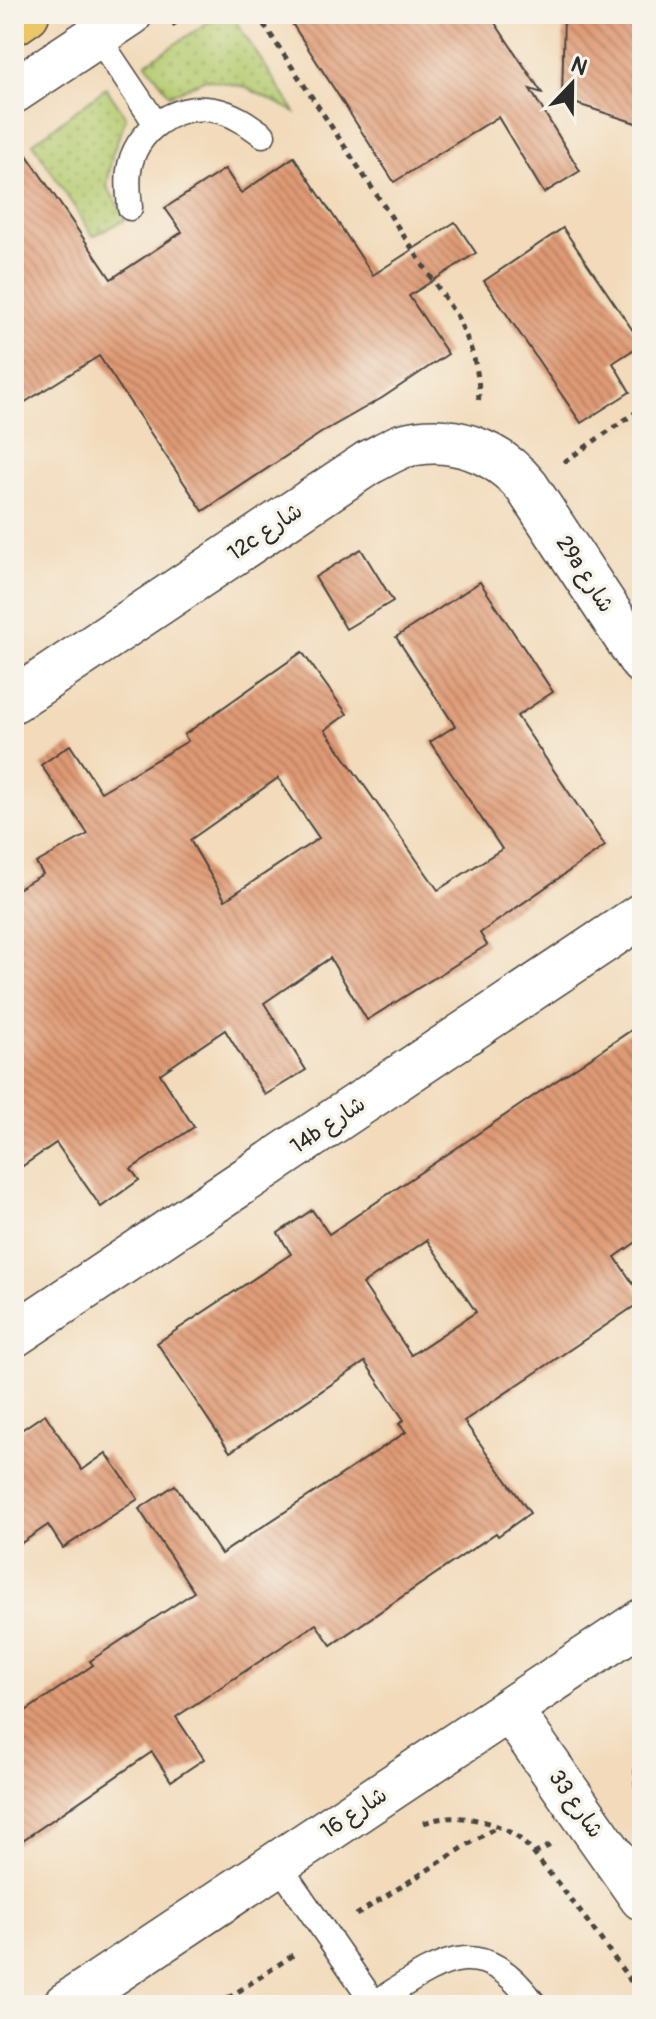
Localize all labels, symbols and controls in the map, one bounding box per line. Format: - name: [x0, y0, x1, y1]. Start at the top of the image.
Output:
- north arrow: [532, 44, 612, 124]
- text: N: [567, 51, 591, 82]
- street label: 12c شارع: [222, 497, 308, 568]
- street label: 29a شارع: [549, 530, 620, 618]
- street label: 14b شارع: [285, 1090, 371, 1161]
- street label: شارع 33: [542, 1764, 610, 1844]
- street label: شارع 16: [316, 1781, 393, 1846]

